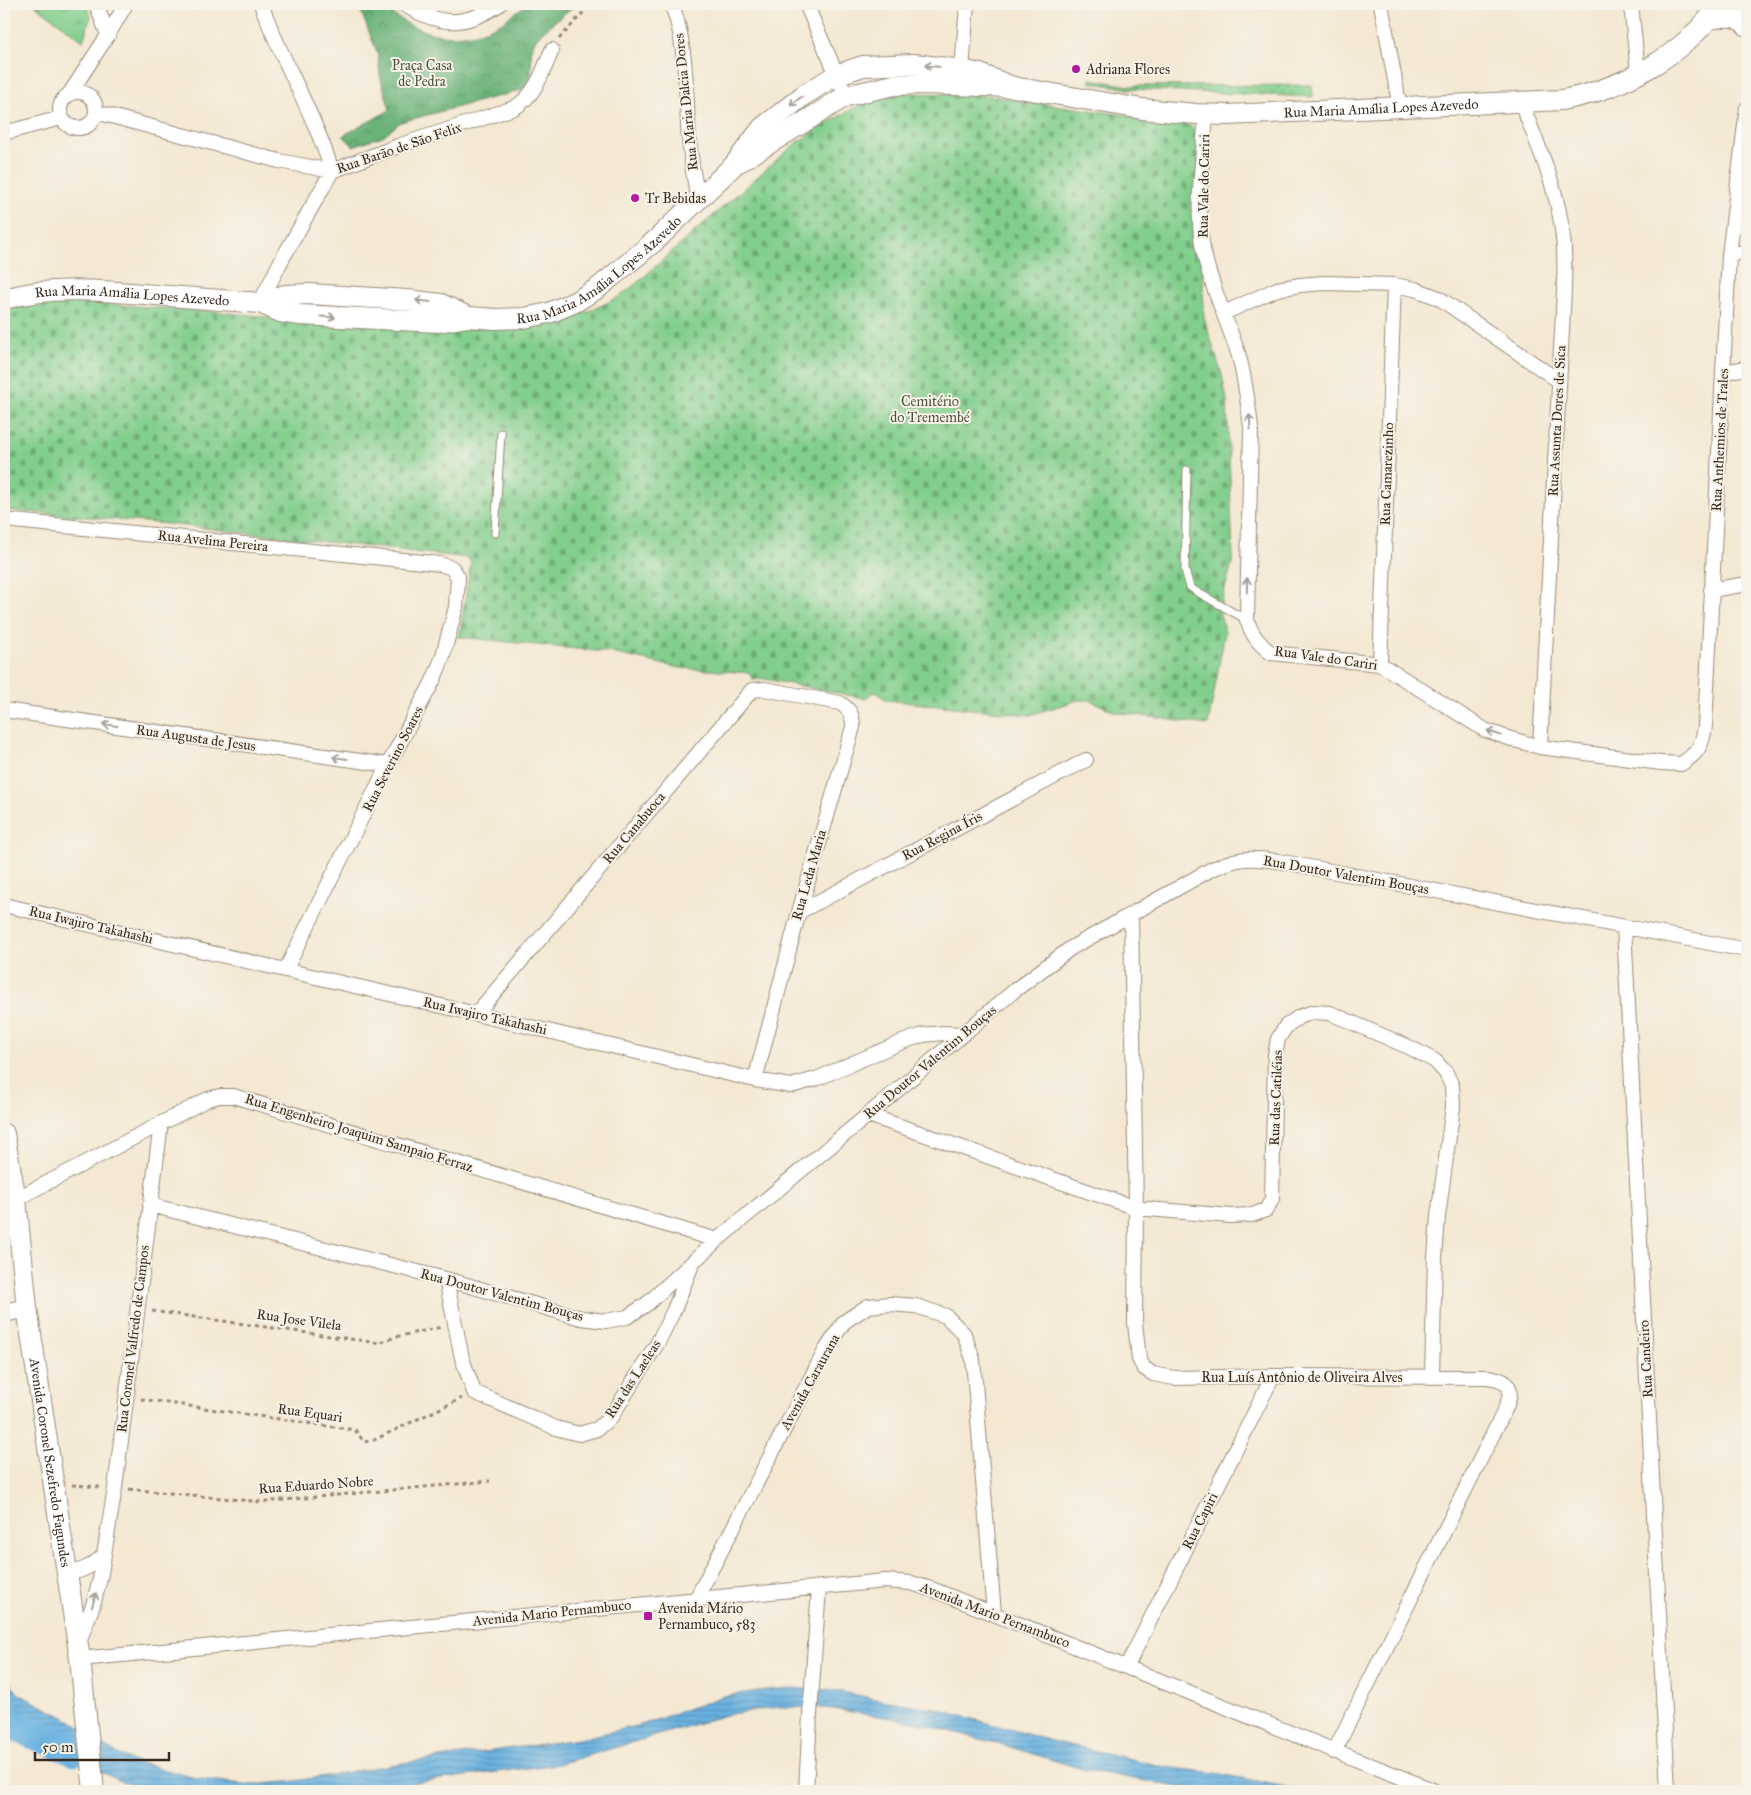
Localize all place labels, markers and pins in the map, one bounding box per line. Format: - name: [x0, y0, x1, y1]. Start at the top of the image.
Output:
- place label: Adriana Flores: [1085, 61, 1170, 78]
- marker: Adriana Flores: [1070, 63, 1082, 75]
- place label: Tr Bebidas: [645, 190, 706, 207]
- marker: Tr Bebidas: [629, 192, 641, 204]
- place label: Avenida Mário Pernambuco, 583: [657, 1600, 755, 1633]
- marker: Avenida Mário Pernambuco, 583: [642, 1610, 654, 1622]

